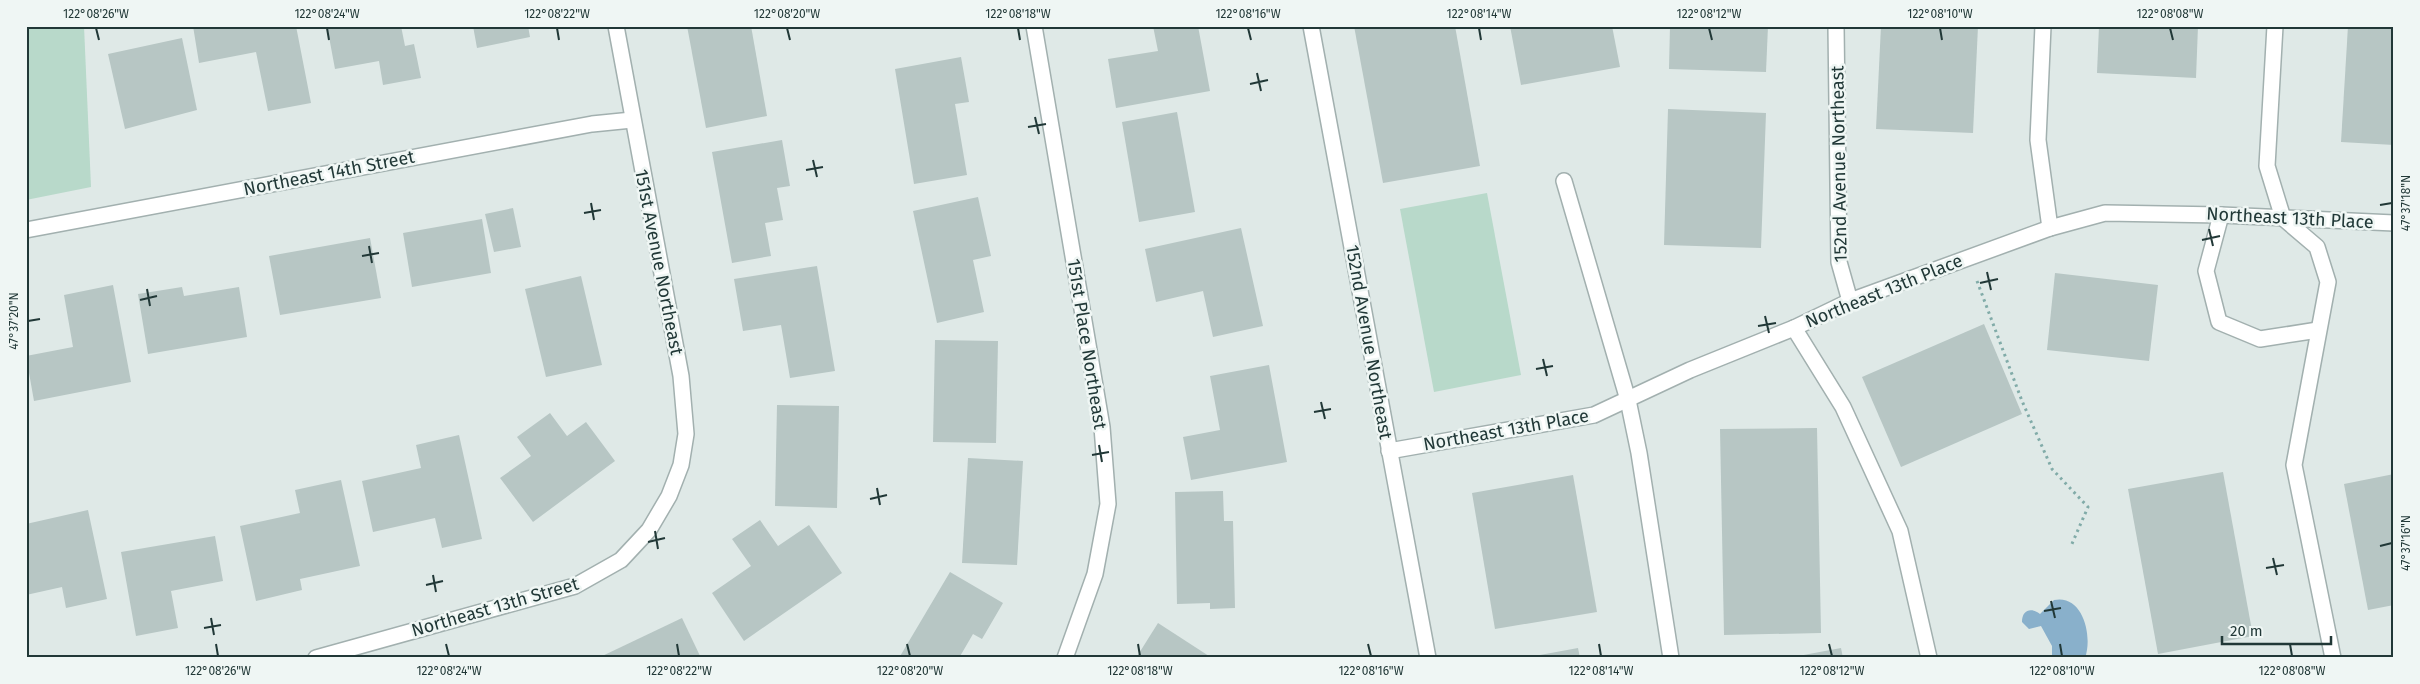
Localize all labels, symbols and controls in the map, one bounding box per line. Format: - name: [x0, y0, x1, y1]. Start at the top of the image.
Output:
- text: 122°08'26"W: [63, 7, 129, 21]
- text: 122°08'24"W: [294, 7, 360, 21]
- text: 122°08'22"W: [524, 7, 590, 21]
- text: 122°08'20"W: [754, 7, 820, 21]
- text: 122°08'18"W: [985, 7, 1051, 21]
- text: 122°08'16"W: [1215, 7, 1281, 21]
- text: 122°08'14"W: [1447, 7, 1511, 21]
- text: 122°08'12"W: [1677, 7, 1742, 21]
- text: 122°08'10"W: [1907, 7, 1973, 21]
- text: 122°08'08"W: [2137, 7, 2203, 21]
- street label: 152nd Avenue Northeast: [1826, 65, 1852, 263]
- street label: Northeast 14th Street: [242, 146, 417, 200]
- street label: 151st Avenue Northeast: [630, 167, 688, 357]
- text: 47°37'18"N: [2399, 175, 2413, 231]
- street label: Northeast 13th Place: [2206, 203, 2374, 233]
- street label: 152nd Avenue Northeast: [1341, 243, 1397, 441]
- street label: Northeast 13th Place: [1802, 249, 1966, 333]
- street label: 151st Place Northeast: [1063, 257, 1111, 431]
- text: 47°37'20"N: [7, 292, 21, 350]
- street label: Northeast 13th Place: [1422, 405, 1590, 455]
- text: 47°37'16"N: [2399, 515, 2413, 571]
- street label: Northeast 13th Street: [409, 572, 582, 641]
- scale bar: [2222, 614, 2331, 646]
- text: 20 m: [2230, 622, 2263, 640]
- text: 122°08'26"W: [185, 664, 251, 678]
- text: 122°08'24"W: [416, 664, 482, 678]
- text: 122°08'22"W: [646, 664, 712, 678]
- text: 122°08'20"W: [877, 664, 943, 678]
- text: 122°08'18"W: [1107, 664, 1173, 678]
- text: 122°08'16"W: [1338, 664, 1404, 678]
- text: 122°08'14"W: [1569, 664, 1633, 678]
- text: 122°08'12"W: [1800, 664, 1865, 678]
- text: 122°08'10"W: [2029, 664, 2095, 678]
- text: 122°08'08"W: [2259, 664, 2325, 678]

